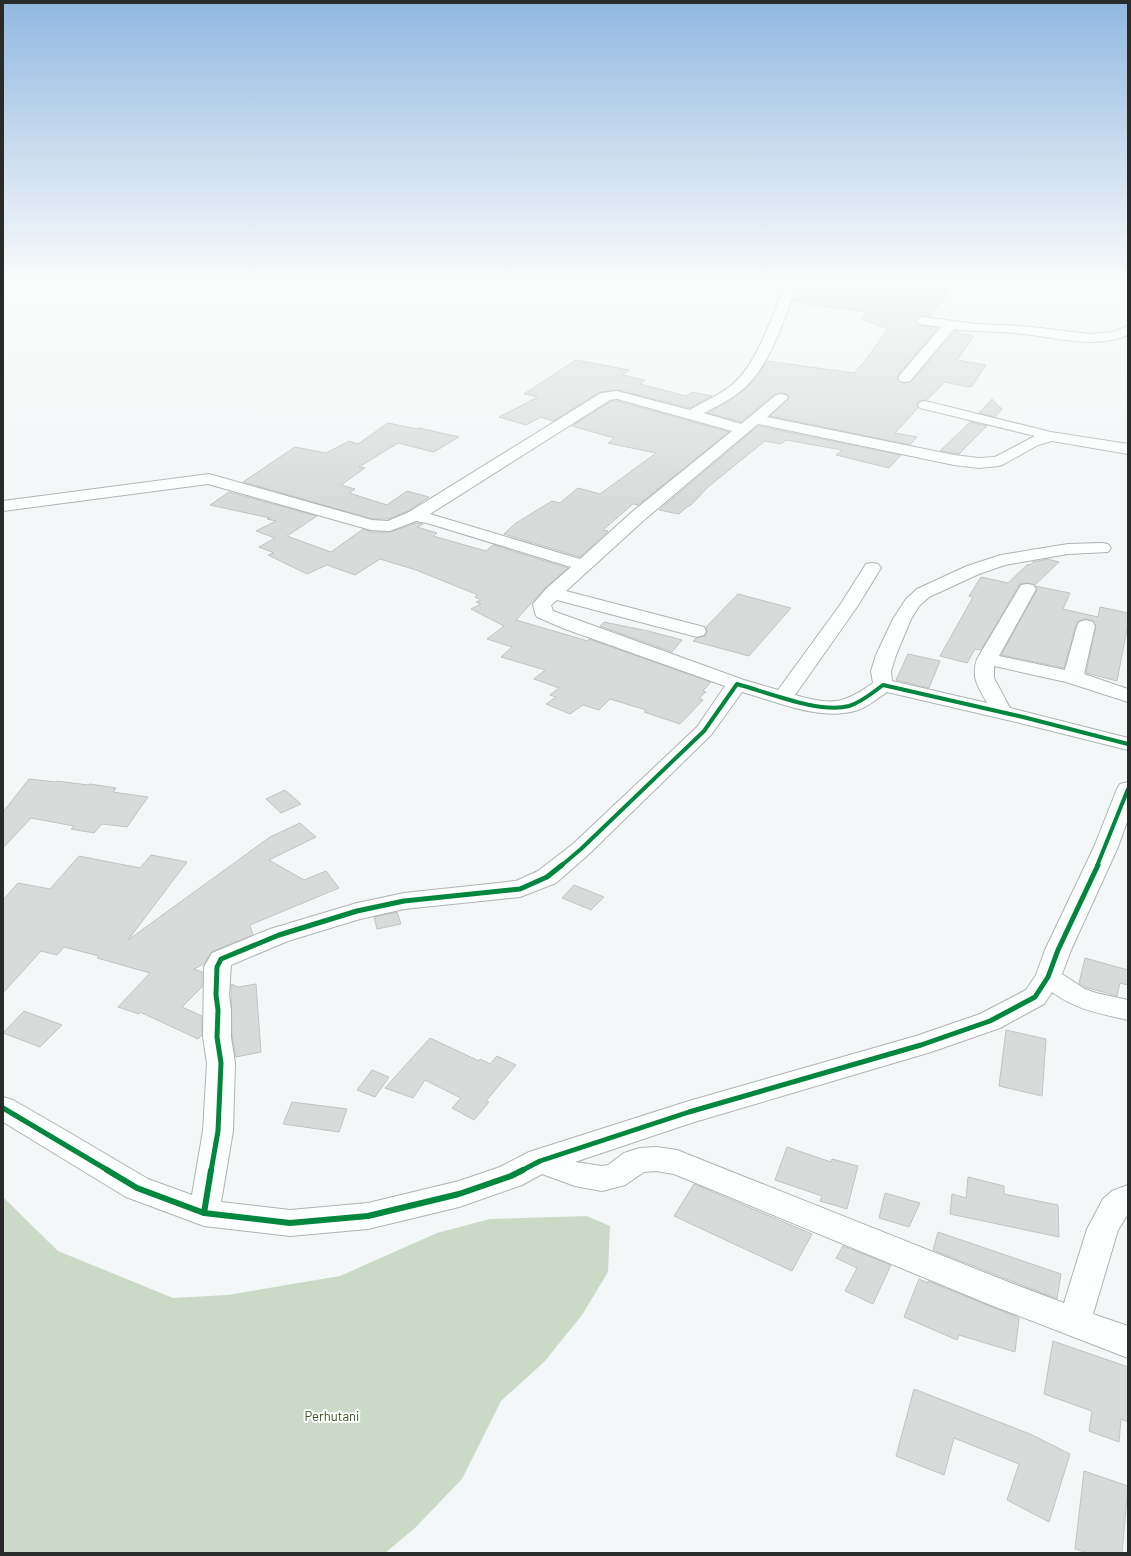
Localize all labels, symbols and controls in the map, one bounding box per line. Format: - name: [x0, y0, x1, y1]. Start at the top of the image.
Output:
- park label: Perhutani: [305, 1408, 359, 1424]

